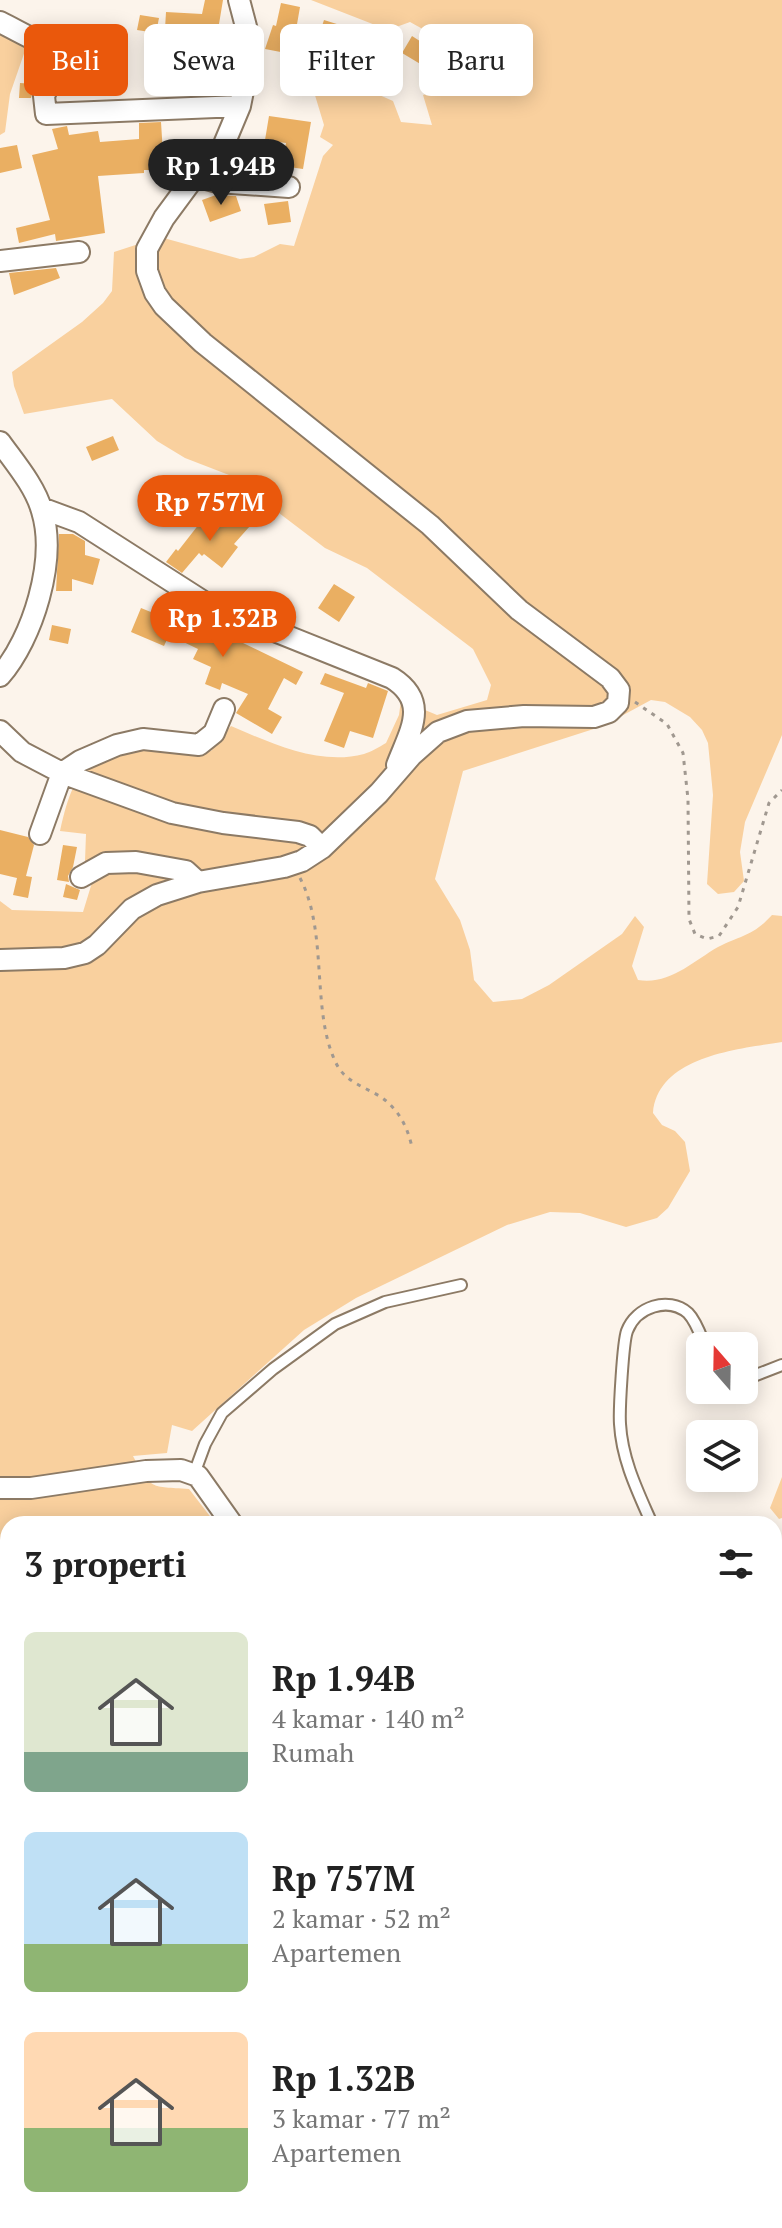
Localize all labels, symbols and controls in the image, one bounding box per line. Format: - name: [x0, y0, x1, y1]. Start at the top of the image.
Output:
- chip: Beli: [24, 24, 128, 96]
- chip: Sewa: [144, 24, 264, 96]
- chip: Filter: [280, 24, 403, 96]
- chip: Baru: [419, 24, 533, 96]
- pin: Rp 1.94B: [138, 139, 304, 207]
- text: Rp 1.94B: [166, 148, 276, 182]
- pin: Rp 757M: [136, 475, 284, 543]
- text: Rp 757M: [155, 484, 265, 518]
- pin: Rp 1.32B: [140, 591, 306, 659]
- text: Rp 1.32B: [168, 600, 278, 634]
- north arrow: [686, 1332, 758, 1404]
- map controls: [686, 1332, 758, 1492]
- button: layers: [686, 1420, 758, 1492]
- text: 3 properti: [24, 1542, 186, 1587]
- icon: filters: [714, 1542, 758, 1586]
- text: Rp 1.94B: [272, 1656, 415, 1701]
- icon: home: [88, 1664, 184, 1760]
- text: 4 kamar · 140 m²: [272, 1701, 465, 1735]
- text: Rumah: [272, 1735, 354, 1769]
- text: Rp 757M: [272, 1856, 415, 1901]
- icon: home: [88, 1864, 184, 1960]
- text: 2 kamar · 52 m²: [272, 1901, 451, 1935]
- text: Apartemen: [272, 1935, 401, 1969]
- text: Rp 1.32B: [272, 2056, 415, 2101]
- icon: home: [88, 2064, 184, 2160]
- text: 3 kamar · 77 m²: [272, 2101, 451, 2135]
- text: Apartemen: [272, 2135, 401, 2169]

